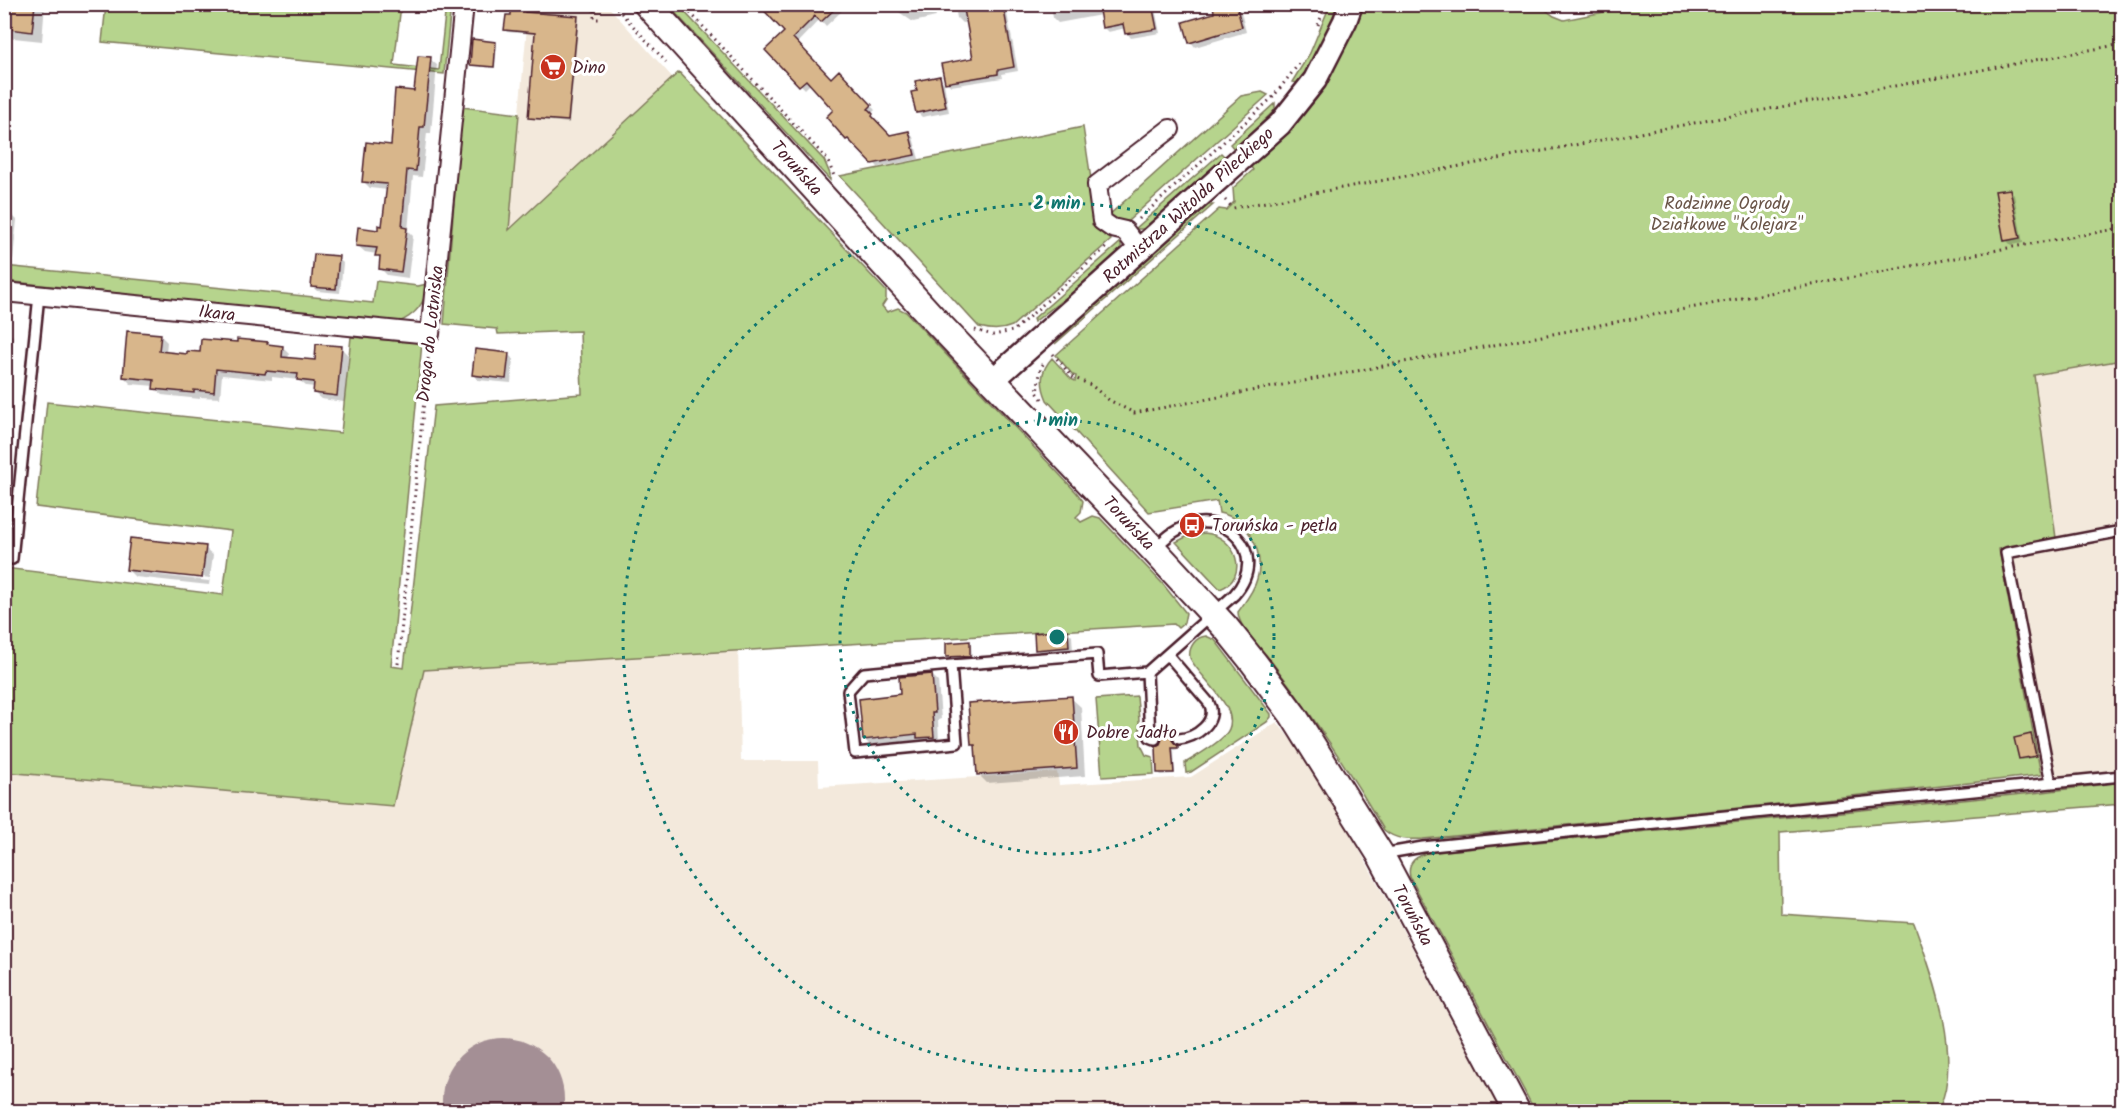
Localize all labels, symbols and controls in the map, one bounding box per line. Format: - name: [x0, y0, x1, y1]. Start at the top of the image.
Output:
- supermarket icon: Dino: [538, 52, 568, 82]
- place label: Dino: [572, 54, 606, 83]
- street label: Rotmistrza Witolda Pileckiego: [1096, 121, 1282, 292]
- street label: Toruńska: [763, 135, 829, 203]
- text: 2 min: [1034, 190, 1080, 219]
- park label: Rodzinne Ogrody Działkowe "Kolejarz": [1651, 190, 1803, 240]
- street label: Droga do Lotniska: [410, 264, 453, 404]
- street label: Ikara: [197, 298, 237, 331]
- text: 1 min: [1036, 407, 1078, 436]
- street label: Toruńska: [1095, 490, 1161, 558]
- bus stop icon: Toruńska - pętla: [1177, 510, 1207, 540]
- place label: Toruńska - pętla: [1212, 512, 1338, 541]
- centre of rings: [1047, 627, 1067, 647]
- restaurant icon: Dobre Jadło: [1051, 717, 1081, 747]
- place label: Dobre Jadło: [1086, 719, 1177, 748]
- street label: Toruńska: [1383, 880, 1440, 952]

